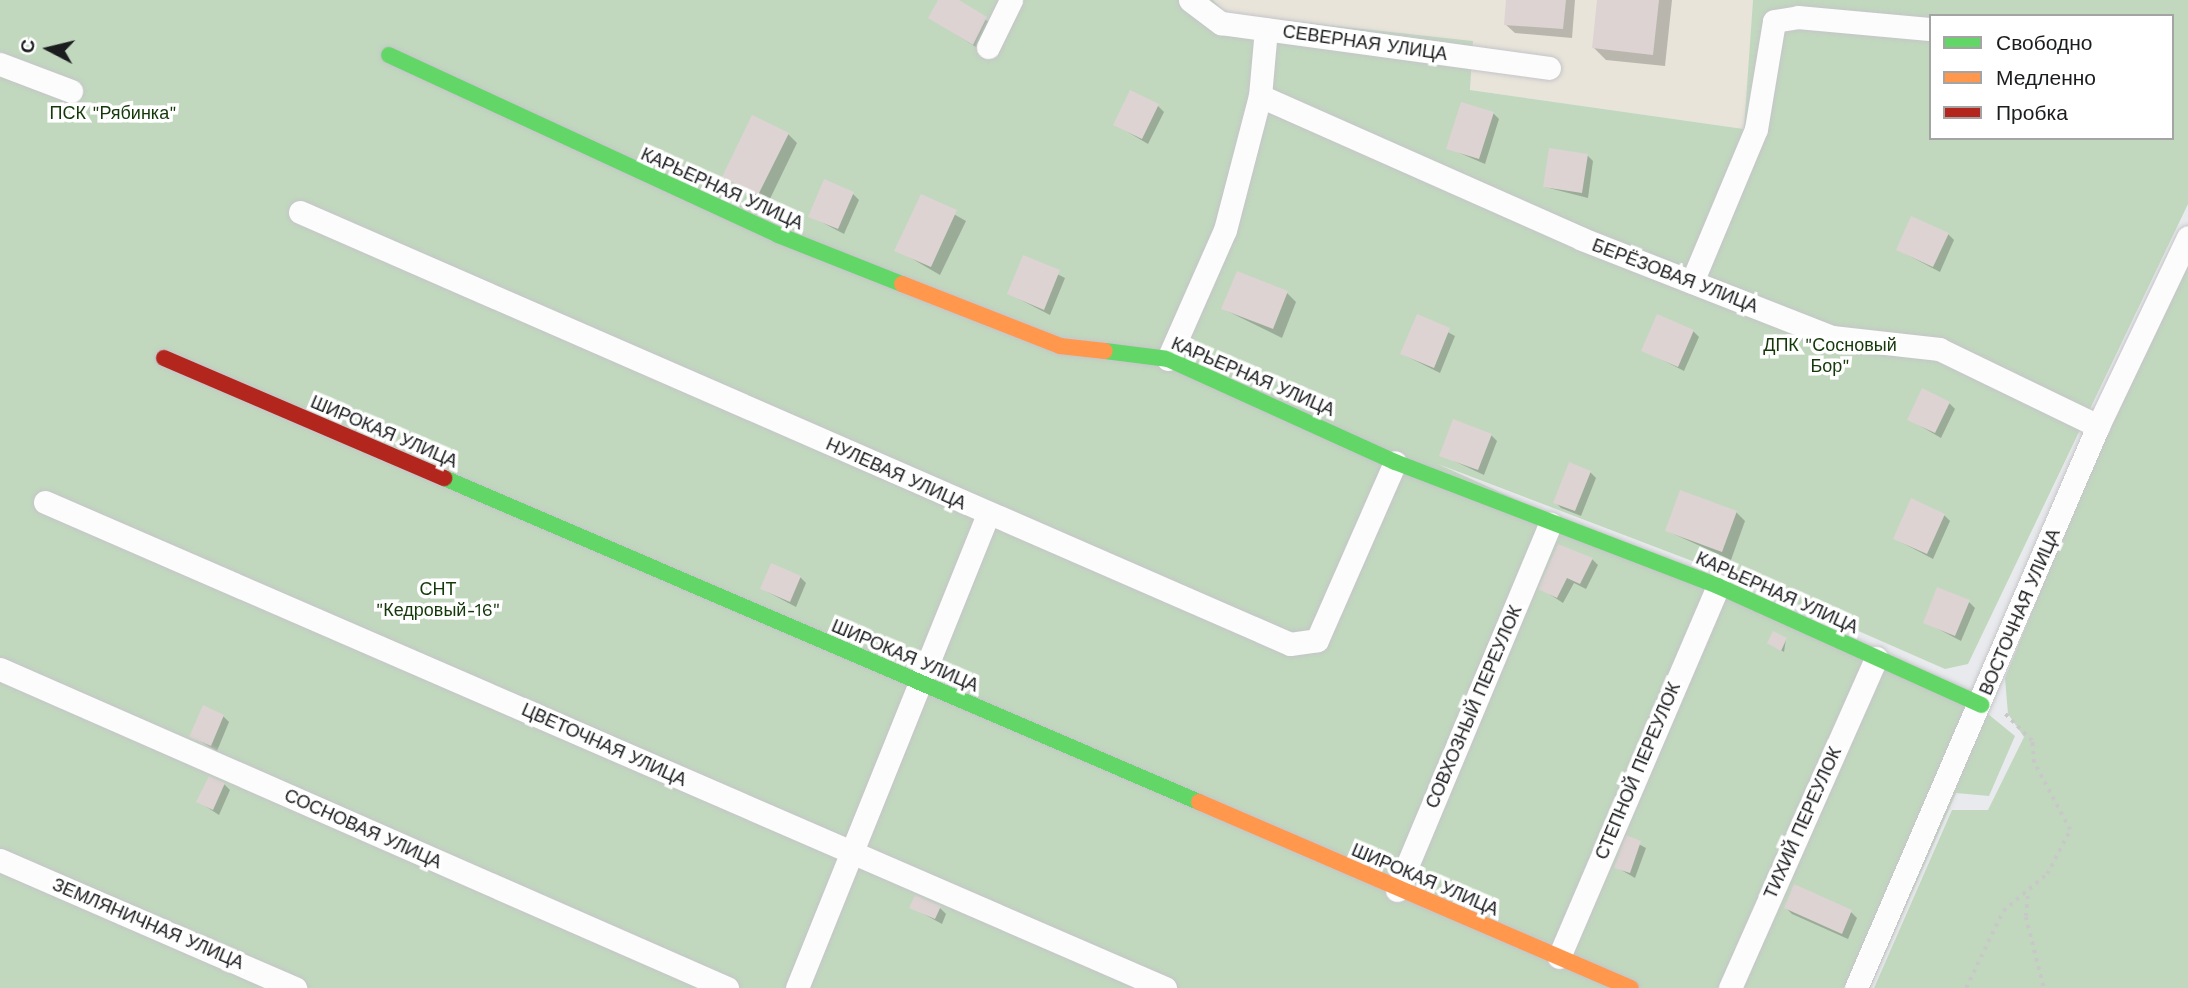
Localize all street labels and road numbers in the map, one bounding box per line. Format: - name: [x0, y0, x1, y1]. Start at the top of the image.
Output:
- street label: СЕВЕРНАЯ УЛИЦА: [1281, 21, 1449, 65]
- street label: КАРЬЕРНАЯ УЛИЦА: [638, 143, 806, 235]
- street label: БЕРЁЗОВАЯ УЛИЦА: [1589, 234, 1761, 318]
- street label: КАРЬЕРНАЯ УЛИЦА: [1168, 333, 1338, 421]
- street label: ШИРОКАЯ УЛИЦА: [307, 391, 461, 473]
- street label: НУЛЕВАЯ УЛИЦА: [823, 433, 969, 515]
- street label: ВОСТОЧНАЯ УЛИЦА: [1975, 526, 2065, 698]
- street label: КАРЬЕРНАЯ УЛИЦА: [1693, 547, 1861, 639]
- street label: СОВХОЗНЫЙ ПЕРЕУЛОК: [1421, 602, 1527, 812]
- street label: ШИРОКАЯ УЛИЦА: [828, 615, 982, 697]
- street label: СТЕПНОЙ ПЕРЕУЛОК: [1591, 679, 1685, 863]
- street label: ЦВЕТОЧНАЯ УЛИЦА: [518, 699, 690, 791]
- street label: ТИХИЙ ПЕРЕУЛОК: [1760, 744, 1846, 902]
- street label: СОСНОВАЯ УЛИЦА: [281, 785, 445, 873]
- street label: ШИРОКАЯ УЛИЦА: [1348, 839, 1502, 921]
- street label: ЗЕМЛЯНИЧНАЯ УЛИЦА: [49, 874, 247, 974]

